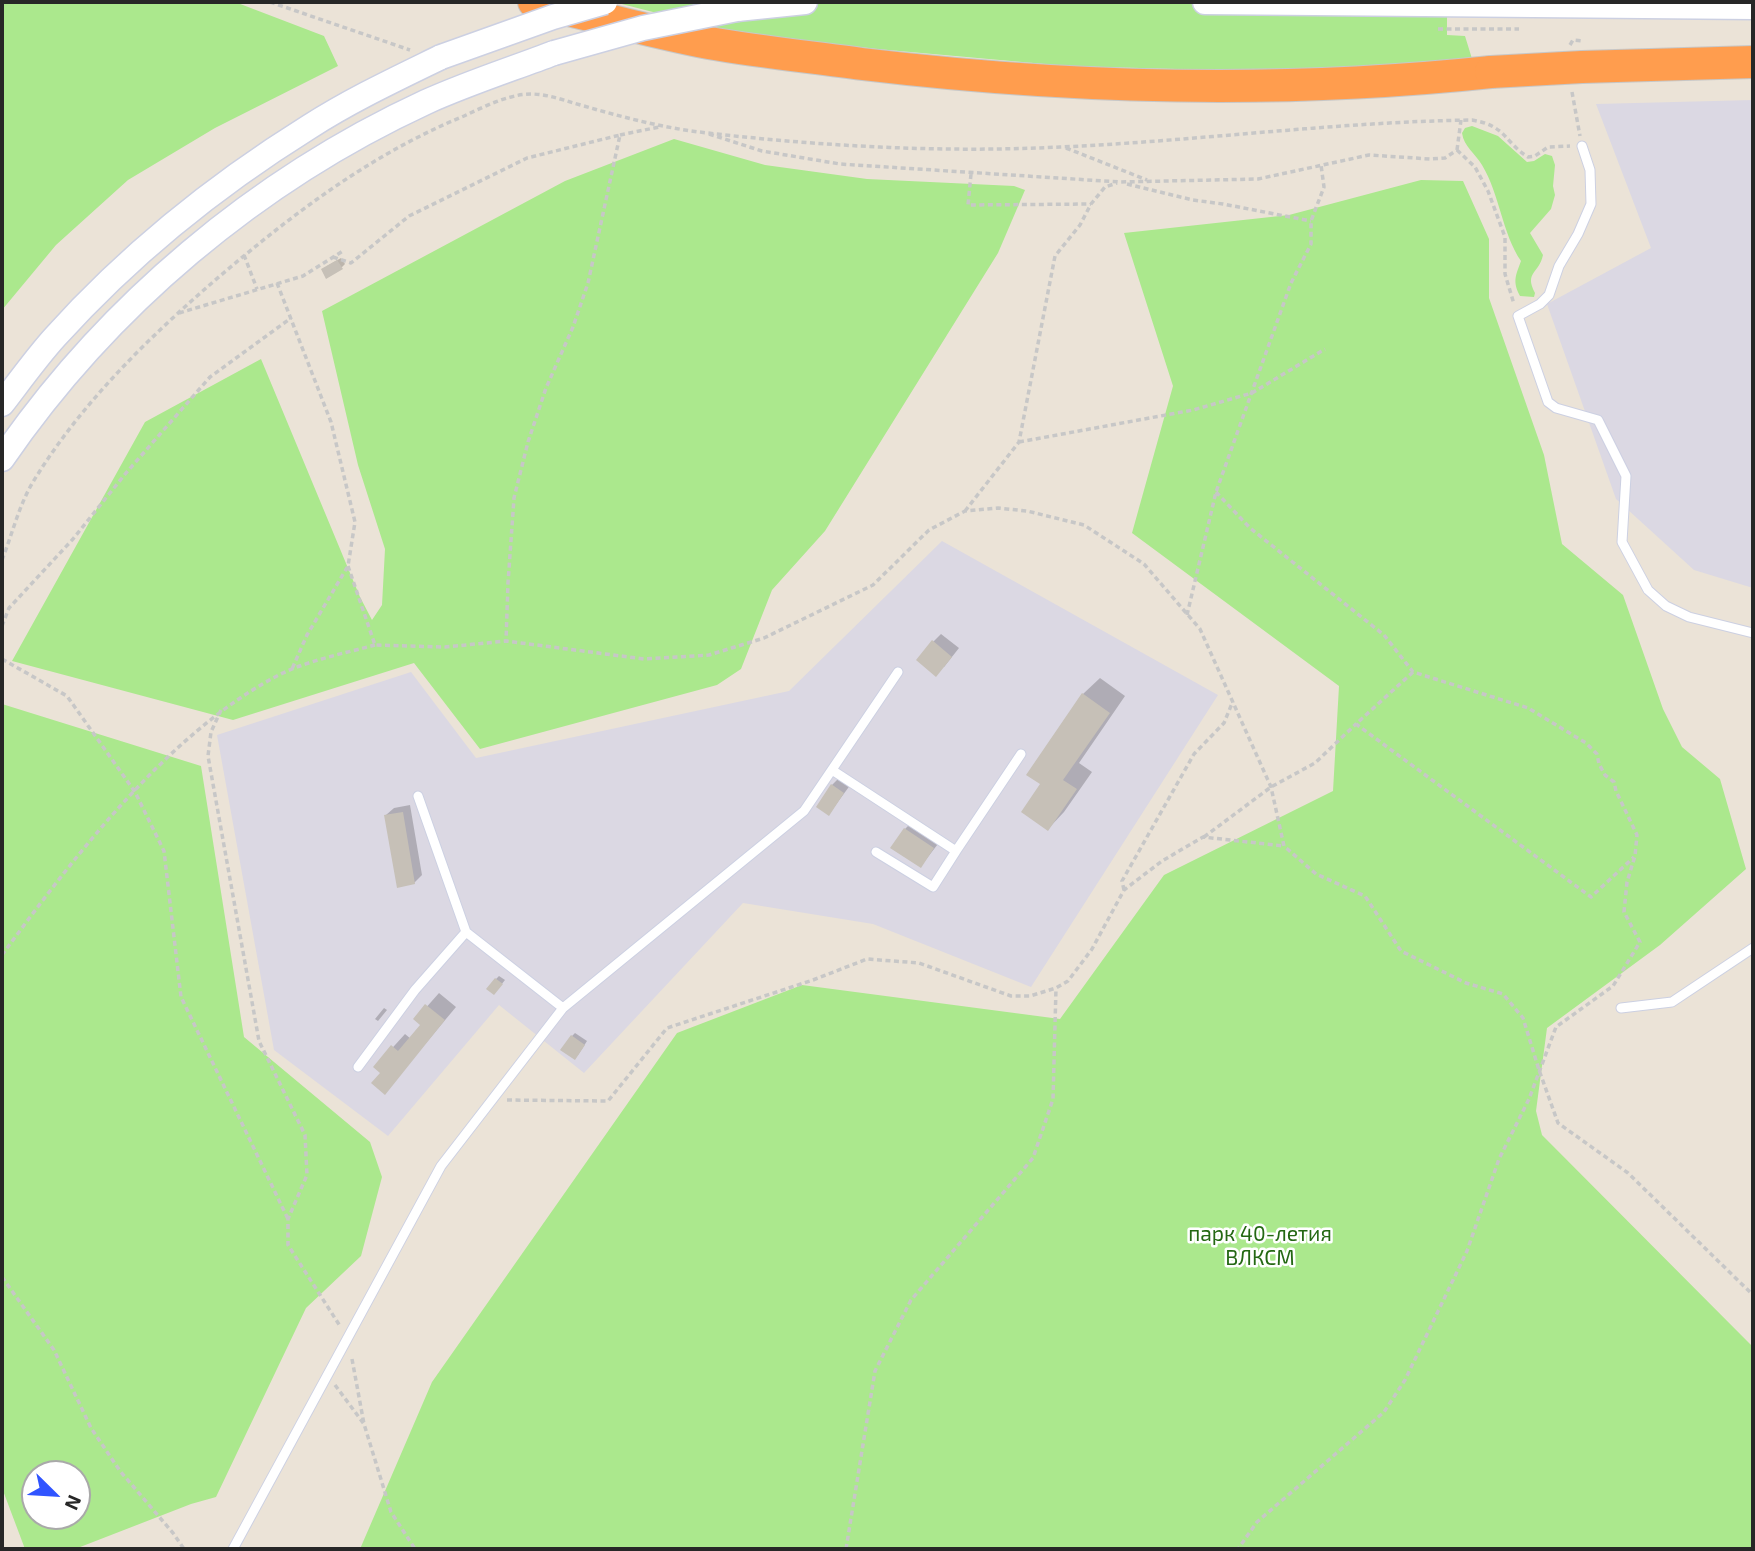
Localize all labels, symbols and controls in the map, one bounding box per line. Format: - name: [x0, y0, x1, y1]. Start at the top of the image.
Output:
- park label: парк 40-летия ВЛКСМ: [1188, 1221, 1332, 1271]
- north arrow: [21, 1460, 91, 1530]
- text: N: [61, 1492, 87, 1514]

